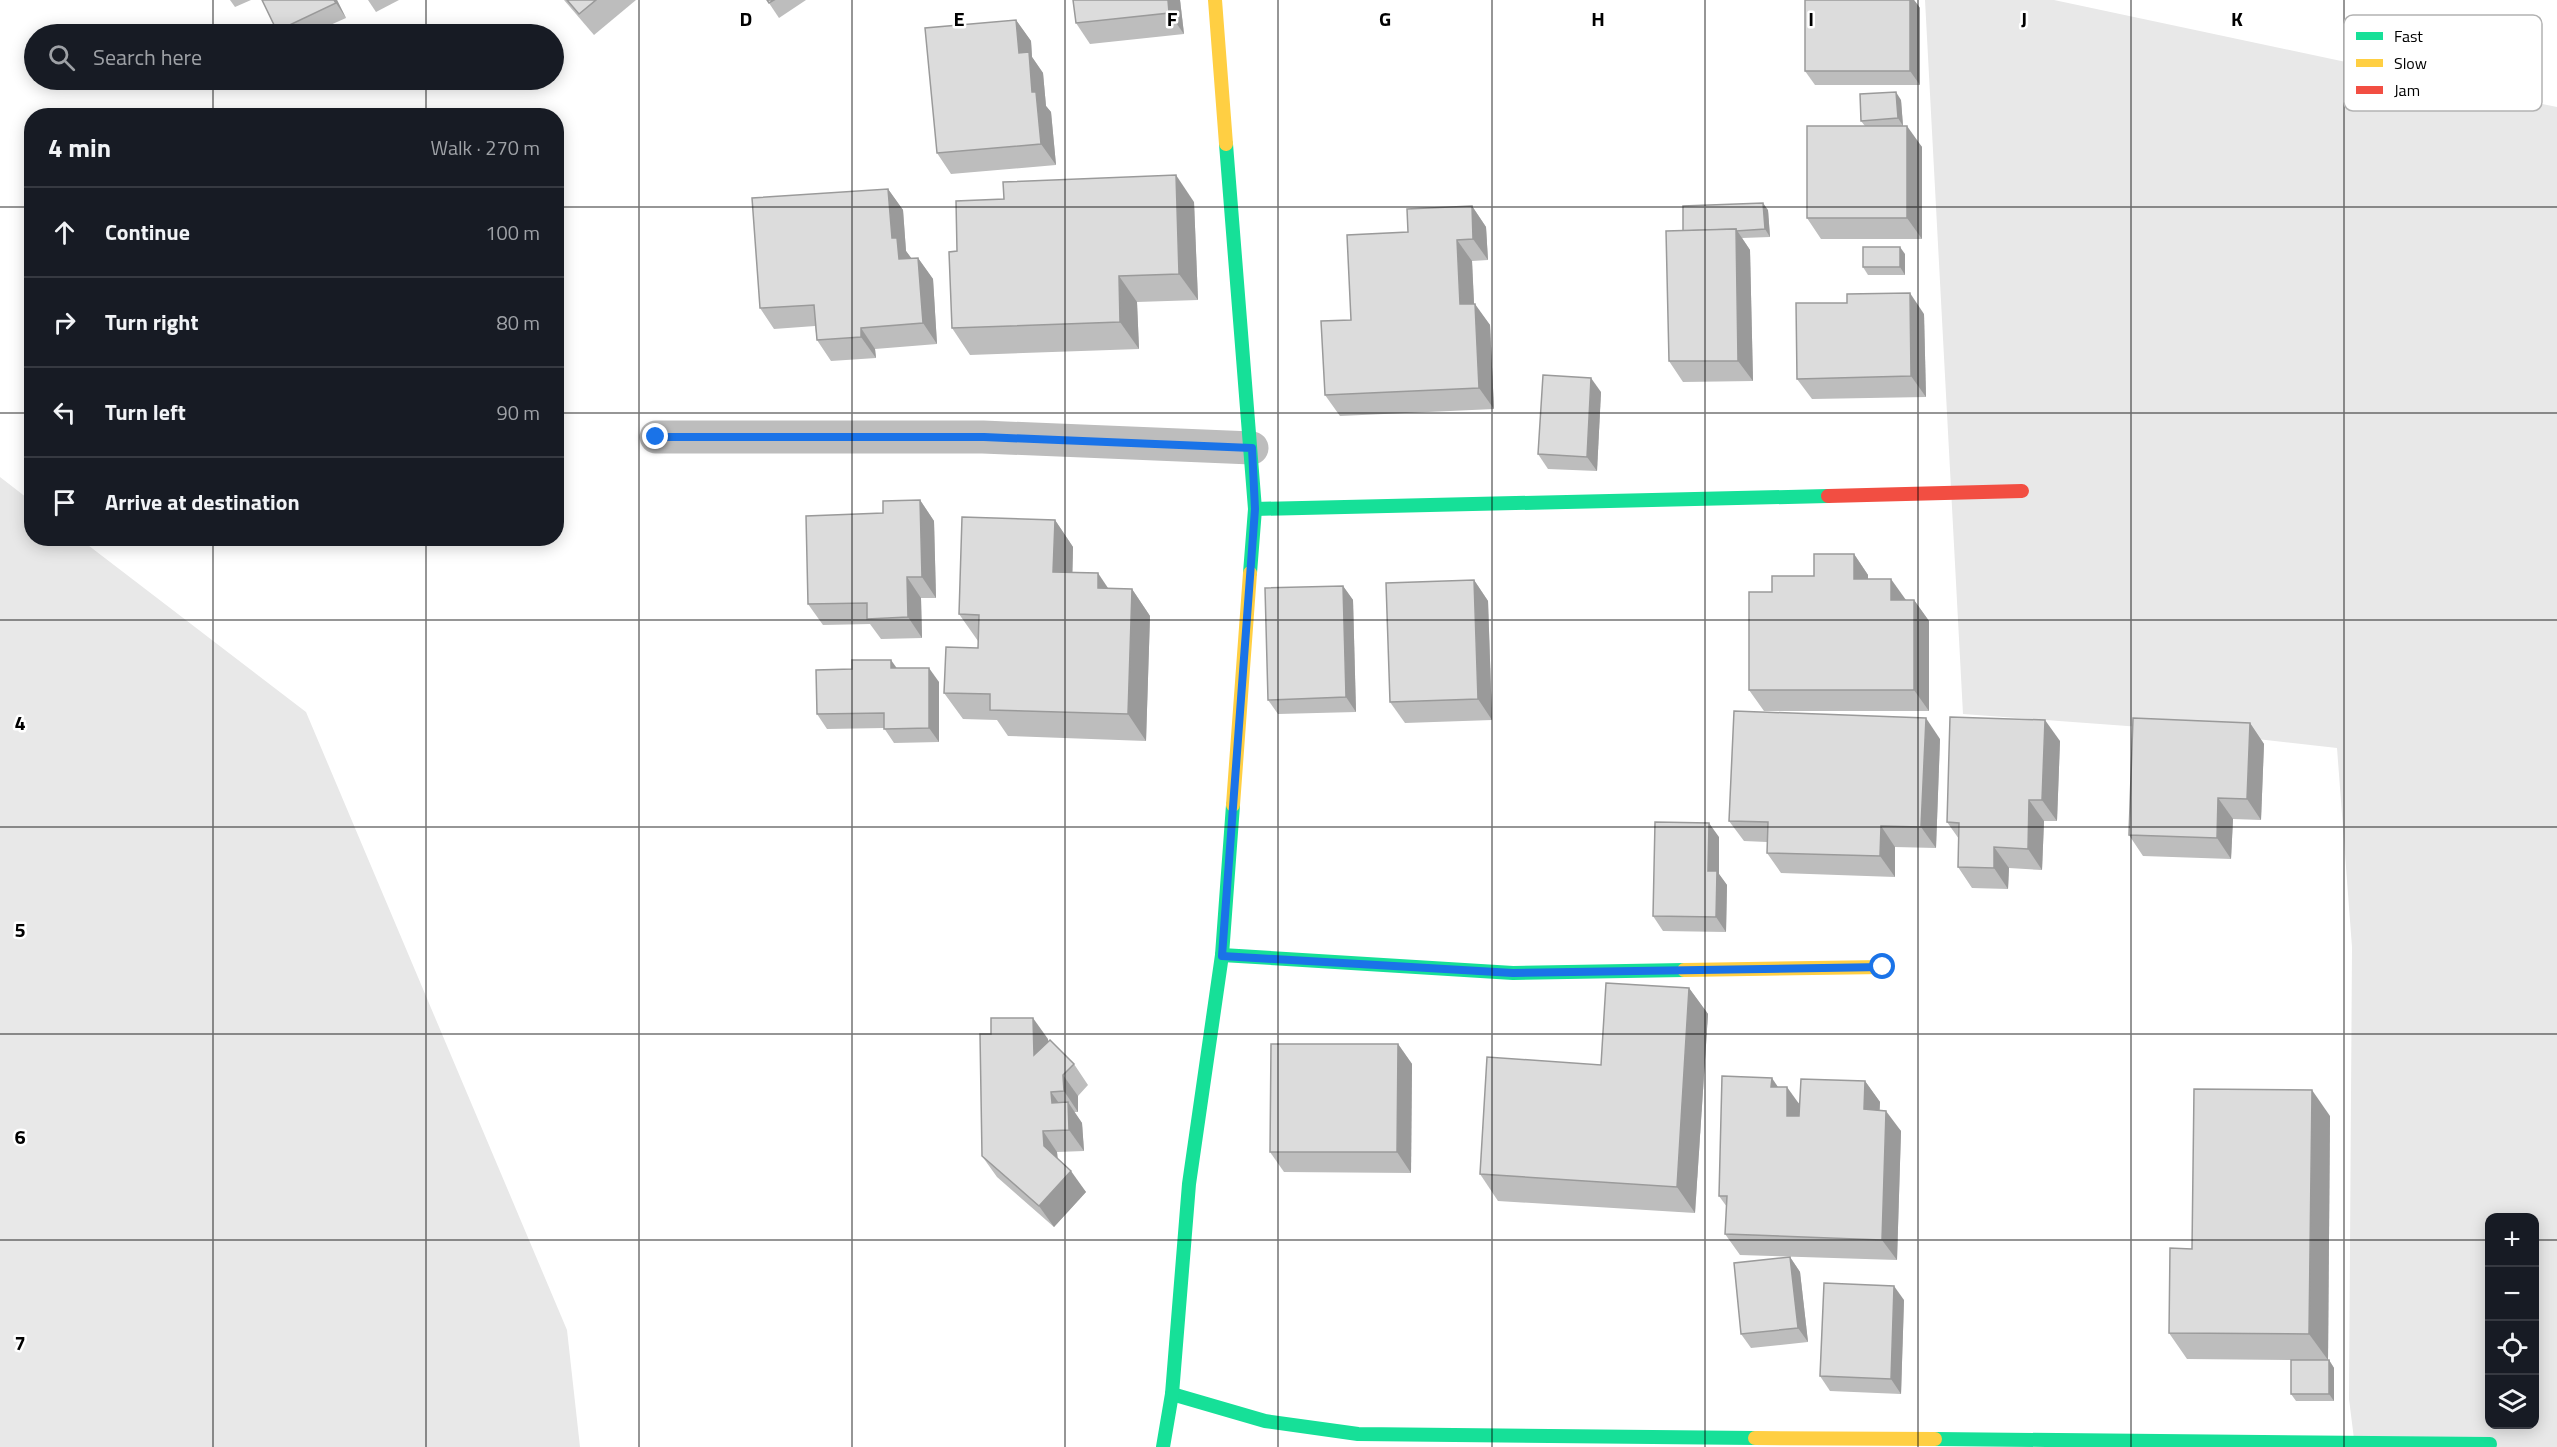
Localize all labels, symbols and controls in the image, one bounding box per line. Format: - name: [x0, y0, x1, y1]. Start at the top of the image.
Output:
- text: D: [740, 3, 752, 34]
- text: E: [953, 3, 965, 34]
- text: F: [1167, 3, 1178, 34]
- text: G: [1379, 3, 1391, 34]
- text: H: [1591, 3, 1605, 34]
- text: I: [1808, 3, 1814, 34]
- text: J: [2021, 3, 2027, 34]
- text: K: [2231, 3, 2243, 34]
- legend: [2344, 15, 2542, 111]
- search box: [24, 24, 564, 90]
- text: Fast: [2394, 24, 2423, 48]
- text: Search here: [93, 40, 202, 74]
- icon: search: [45, 41, 78, 74]
- text: Slow: [2394, 51, 2427, 75]
- text: Jam: [2394, 78, 2420, 102]
- text: 4 min: [48, 128, 111, 167]
- text: Walk · 270 m: [431, 132, 540, 163]
- text: Continue: [105, 215, 190, 249]
- icon: ahead: [48, 216, 81, 249]
- text: 100 m: [485, 217, 540, 248]
- text: Turn right: [105, 305, 199, 339]
- icon: right: [48, 306, 81, 339]
- text: 80 m: [496, 307, 540, 338]
- text: Turn left: [105, 395, 186, 429]
- icon: left: [48, 396, 81, 429]
- text: 90 m: [496, 397, 540, 428]
- route end: [642, 423, 668, 449]
- text: Arrive at destination: [105, 485, 300, 519]
- icon: arrive: [48, 486, 81, 519]
- text: 4: [14, 707, 26, 738]
- text: 5: [14, 914, 26, 945]
- route start: [1869, 953, 1895, 979]
- text: 6: [14, 1121, 26, 1152]
- map controls: [2485, 1213, 2539, 1429]
- button: +: [2485, 1213, 2539, 1267]
- button: −: [2485, 1267, 2539, 1321]
- button: locate: [2485, 1321, 2539, 1375]
- text: 7: [14, 1327, 26, 1358]
- button: layers: [2485, 1375, 2539, 1429]

